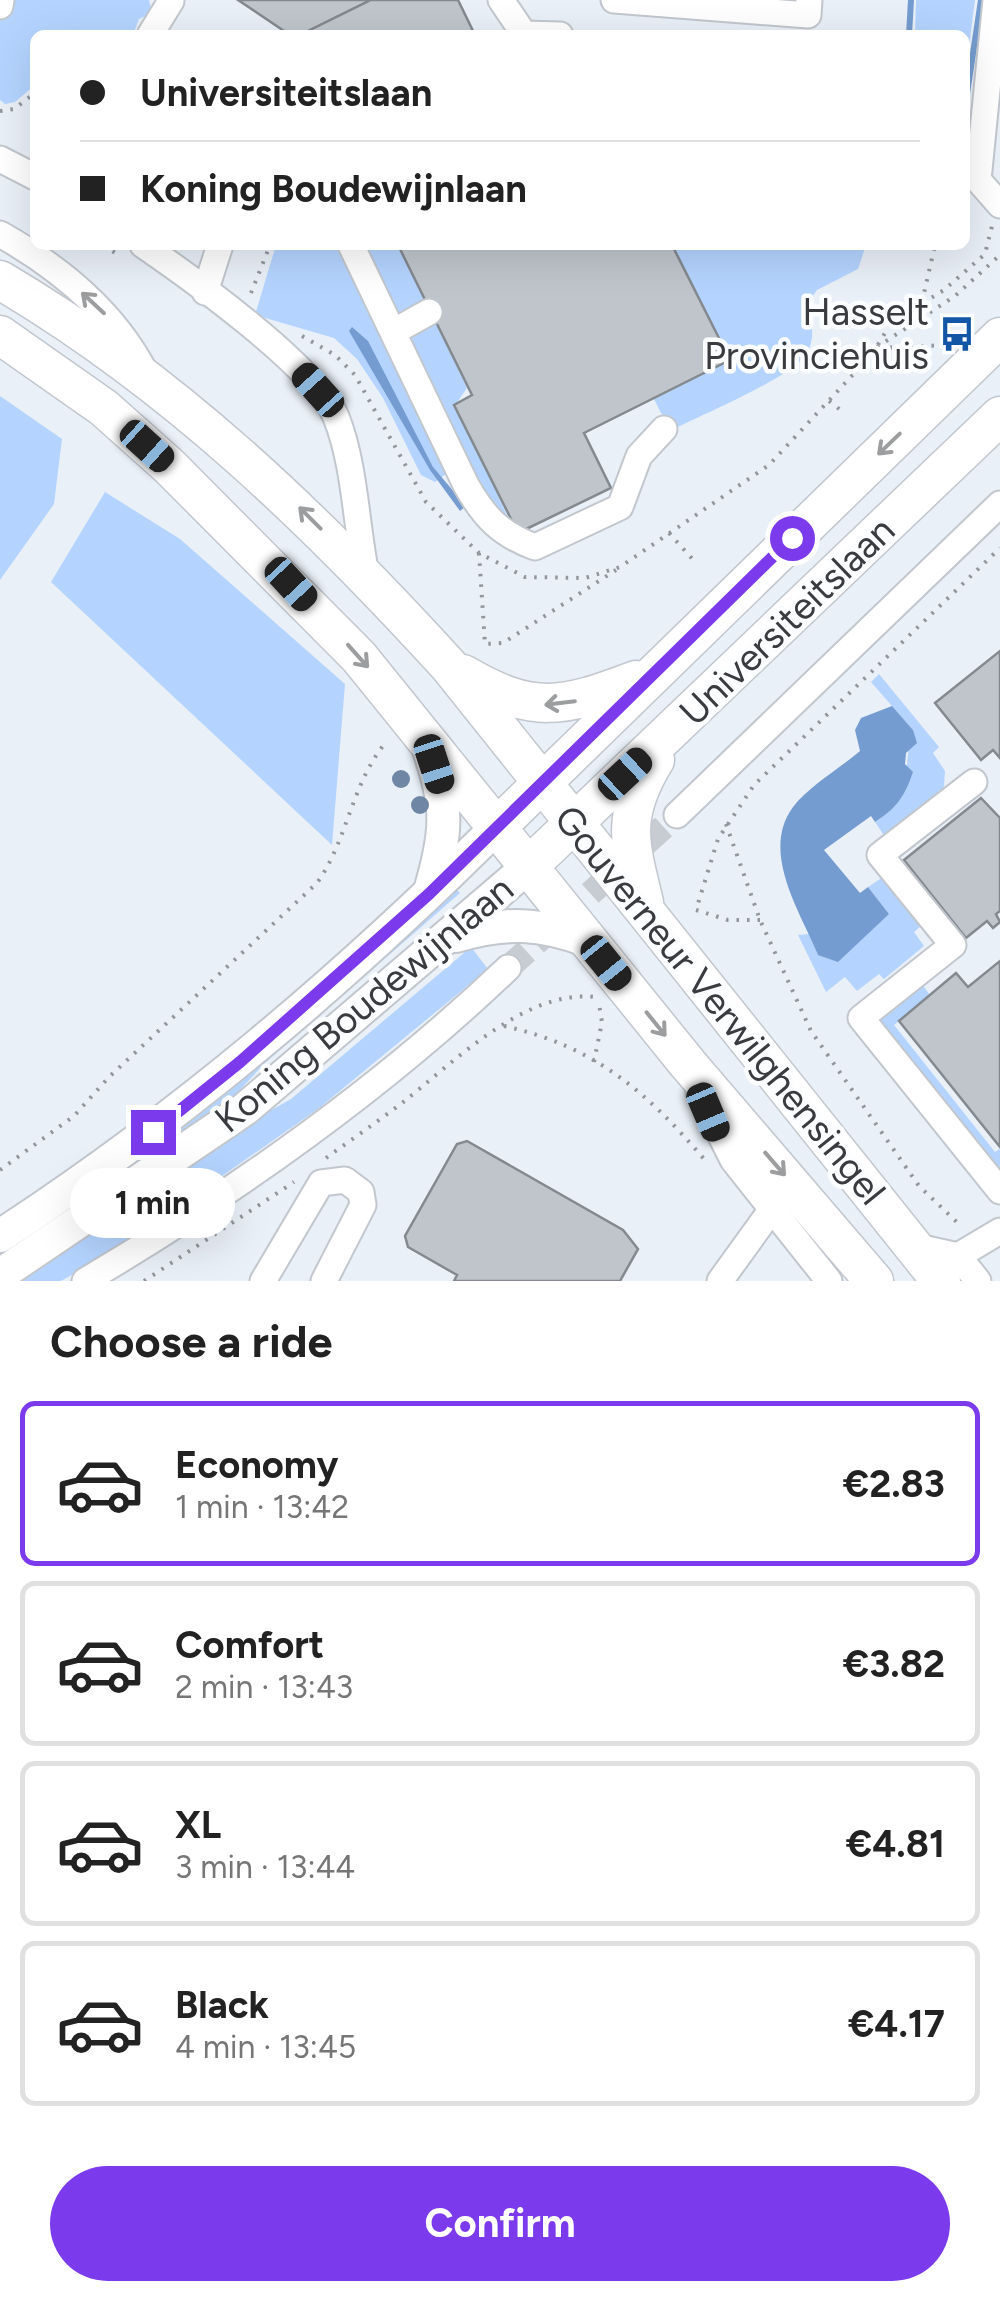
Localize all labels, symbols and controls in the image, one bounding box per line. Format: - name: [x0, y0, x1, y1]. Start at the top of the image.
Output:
- text: Universiteitslaan: [140, 70, 432, 116]
- text: Koning Boudewijnlaan: [140, 166, 527, 212]
- place label: Hasselt Provinciehuis: [704, 289, 929, 379]
- one-way arrow: [81, 292, 106, 315]
- bus stop icon: Hasselt Provinciehuis: [938, 315, 976, 353]
- car: [287, 358, 349, 422]
- car: [115, 415, 179, 477]
- one-way arrow: [878, 432, 902, 456]
- one-way arrow: [299, 507, 323, 531]
- street label: Universiteitslaan: [670, 507, 904, 735]
- route start: [770, 516, 815, 561]
- car: [260, 552, 322, 616]
- one-way arrow: [346, 643, 369, 668]
- one-way arrow: [544, 694, 577, 713]
- car: [410, 731, 458, 797]
- car: [593, 743, 657, 805]
- street label: Gouverneur Verwilghensingel: [545, 796, 895, 1214]
- street label: Koning Boudewijnlaan: [206, 866, 522, 1142]
- car: [575, 930, 637, 996]
- one-way arrow: [645, 1011, 667, 1037]
- car: [682, 1079, 734, 1145]
- route end: [131, 1110, 176, 1155]
- one-way arrow: [763, 1151, 786, 1176]
- callout: 1 min: [70, 1167, 236, 1237]
- text: 1 min: [115, 1184, 190, 1222]
- text: Choose a ride: [50, 1314, 332, 1368]
- icon: car: [55, 1439, 145, 1529]
- text: Economy: [175, 1442, 338, 1488]
- text: €2.83: [843, 1461, 945, 1507]
- text: 1 min · 13:42: [175, 1488, 349, 1526]
- icon: car: [55, 1619, 145, 1709]
- text: Comfort: [175, 1622, 324, 1668]
- text: €3.82: [843, 1641, 945, 1687]
- text: 2 min · 13:43: [175, 1668, 353, 1706]
- icon: car: [55, 1799, 145, 1889]
- text: XL: [175, 1802, 221, 1848]
- text: €4.81: [846, 1821, 945, 1867]
- text: 3 min · 13:44: [175, 1848, 355, 1886]
- icon: car: [55, 1979, 145, 2069]
- text: Black: [175, 1982, 269, 2028]
- text: €4.17: [848, 2001, 945, 2047]
- text: 4 min · 13:45: [175, 2028, 356, 2066]
- button: Confirm: [50, 2166, 950, 2281]

